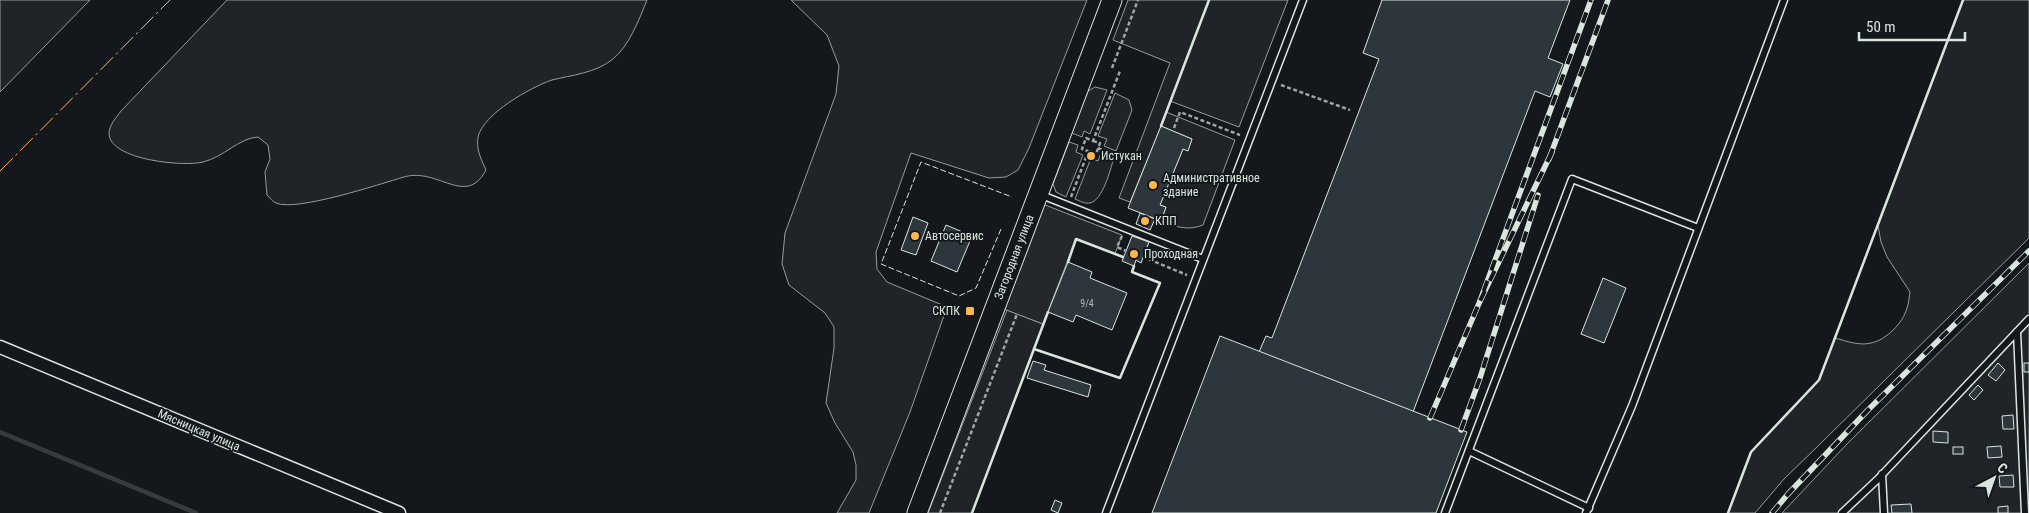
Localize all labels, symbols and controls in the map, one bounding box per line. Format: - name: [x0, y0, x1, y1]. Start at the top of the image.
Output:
- scale bar: [1859, 10, 1965, 42]
- text: 50 m: [1866, 18, 1896, 36]
- place label: Истукан: [1101, 149, 1142, 163]
- marker: Истукан: [1085, 150, 1097, 162]
- place label: Административное здание: [1163, 171, 1260, 199]
- marker: Административное здание: [1147, 179, 1159, 191]
- street label: Загородная улица: [991, 212, 1037, 301]
- place label: КПП: [1155, 214, 1177, 228]
- marker: КПП: [1139, 215, 1151, 227]
- place label: Автосервис: [925, 229, 984, 243]
- marker: Автосервис: [909, 230, 921, 242]
- place label: Проходная: [1144, 247, 1198, 261]
- marker: Проходная: [1128, 248, 1140, 260]
- house number: 9/4: [1080, 298, 1094, 309]
- place label: СКПК: [932, 304, 960, 318]
- marker: СКПК: [964, 305, 976, 317]
- street label: Мясницкая улица: [156, 406, 242, 454]
- north arrow: [1969, 453, 2019, 503]
- text: С: [1994, 460, 2011, 477]

